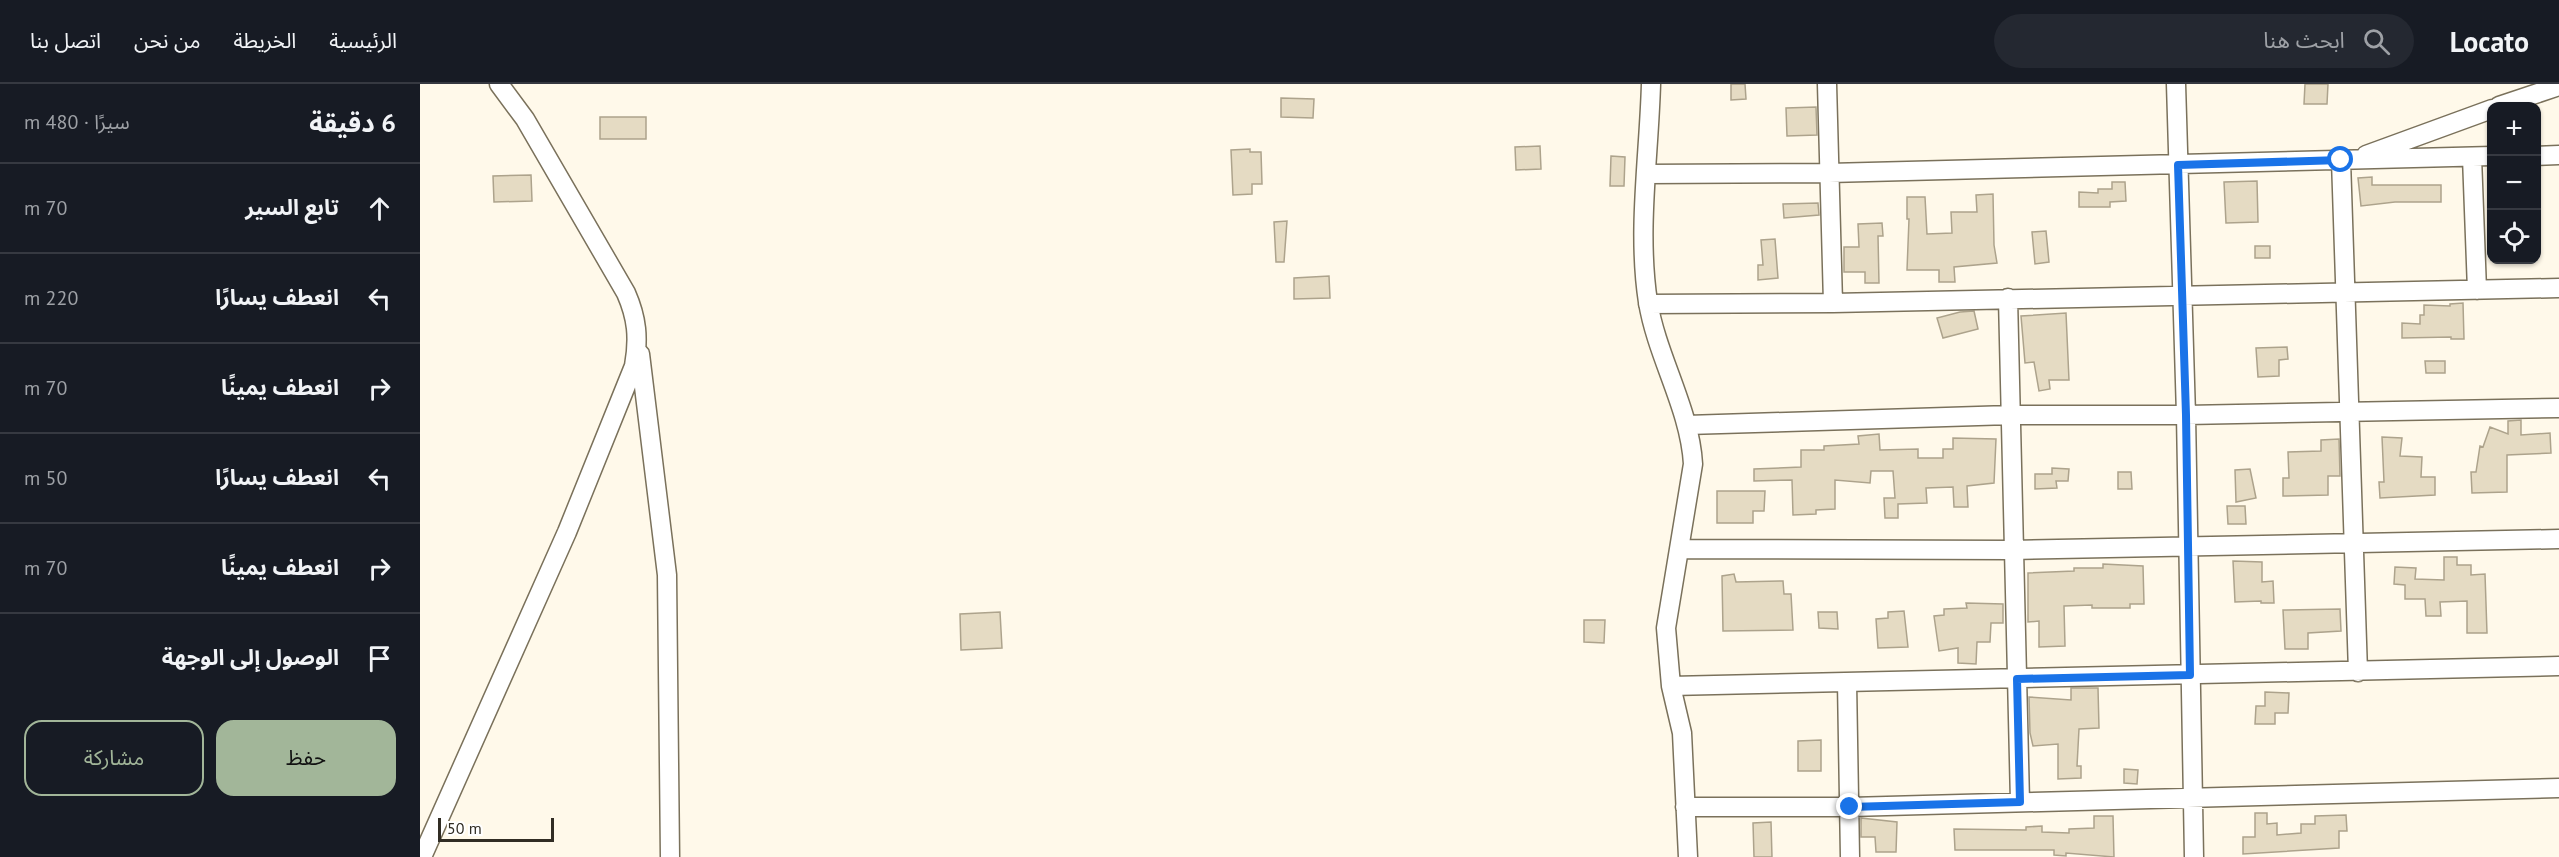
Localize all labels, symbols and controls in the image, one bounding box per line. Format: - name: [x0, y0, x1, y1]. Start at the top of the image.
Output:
- search box: [1994, 14, 2414, 68]
- text: Locato: [2450, 23, 2529, 60]
- icon: search: [2360, 25, 2393, 58]
- text: ابحث هنا: [2263, 26, 2345, 54]
- text: اتصل بنا: [30, 27, 101, 54]
- text: من نحن: [134, 27, 200, 54]
- text: الخريطة: [233, 27, 296, 54]
- text: الرئيسية: [329, 27, 397, 54]
- map controls: [2487, 102, 2541, 264]
- button: +: [2487, 102, 2541, 156]
- text: 6 دقيقة: [309, 106, 396, 139]
- text: سيرًا · 480 m: [24, 109, 130, 135]
- route start: [2327, 146, 2353, 172]
- button: −: [2487, 156, 2541, 210]
- icon: ahead: [363, 192, 396, 225]
- text: تابع السير: [245, 193, 339, 221]
- text: 70 m: [24, 195, 67, 221]
- button: locate: [2487, 210, 2541, 264]
- icon: left: [363, 282, 396, 315]
- text: انعطف يسارًا: [215, 283, 339, 311]
- text: 220 m: [24, 285, 78, 311]
- icon: right: [363, 372, 396, 405]
- text: انعطف يمينًا: [221, 373, 339, 401]
- text: 70 m: [24, 375, 67, 401]
- icon: left: [363, 462, 396, 495]
- text: انعطف يسارًا: [215, 463, 339, 491]
- text: 50 m: [24, 465, 67, 491]
- icon: right: [363, 552, 396, 585]
- text: انعطف يمينًا: [221, 553, 339, 581]
- text: 70 m: [24, 555, 67, 581]
- icon: arrive: [363, 642, 396, 675]
- text: الوصول إلى الوجهة: [162, 643, 339, 671]
- button: مشاركة: [24, 720, 204, 796]
- button: حفظ: [216, 720, 396, 796]
- route end: [1836, 793, 1862, 819]
- scale bar: [438, 815, 554, 842]
- text: 50 m: [447, 818, 482, 838]

